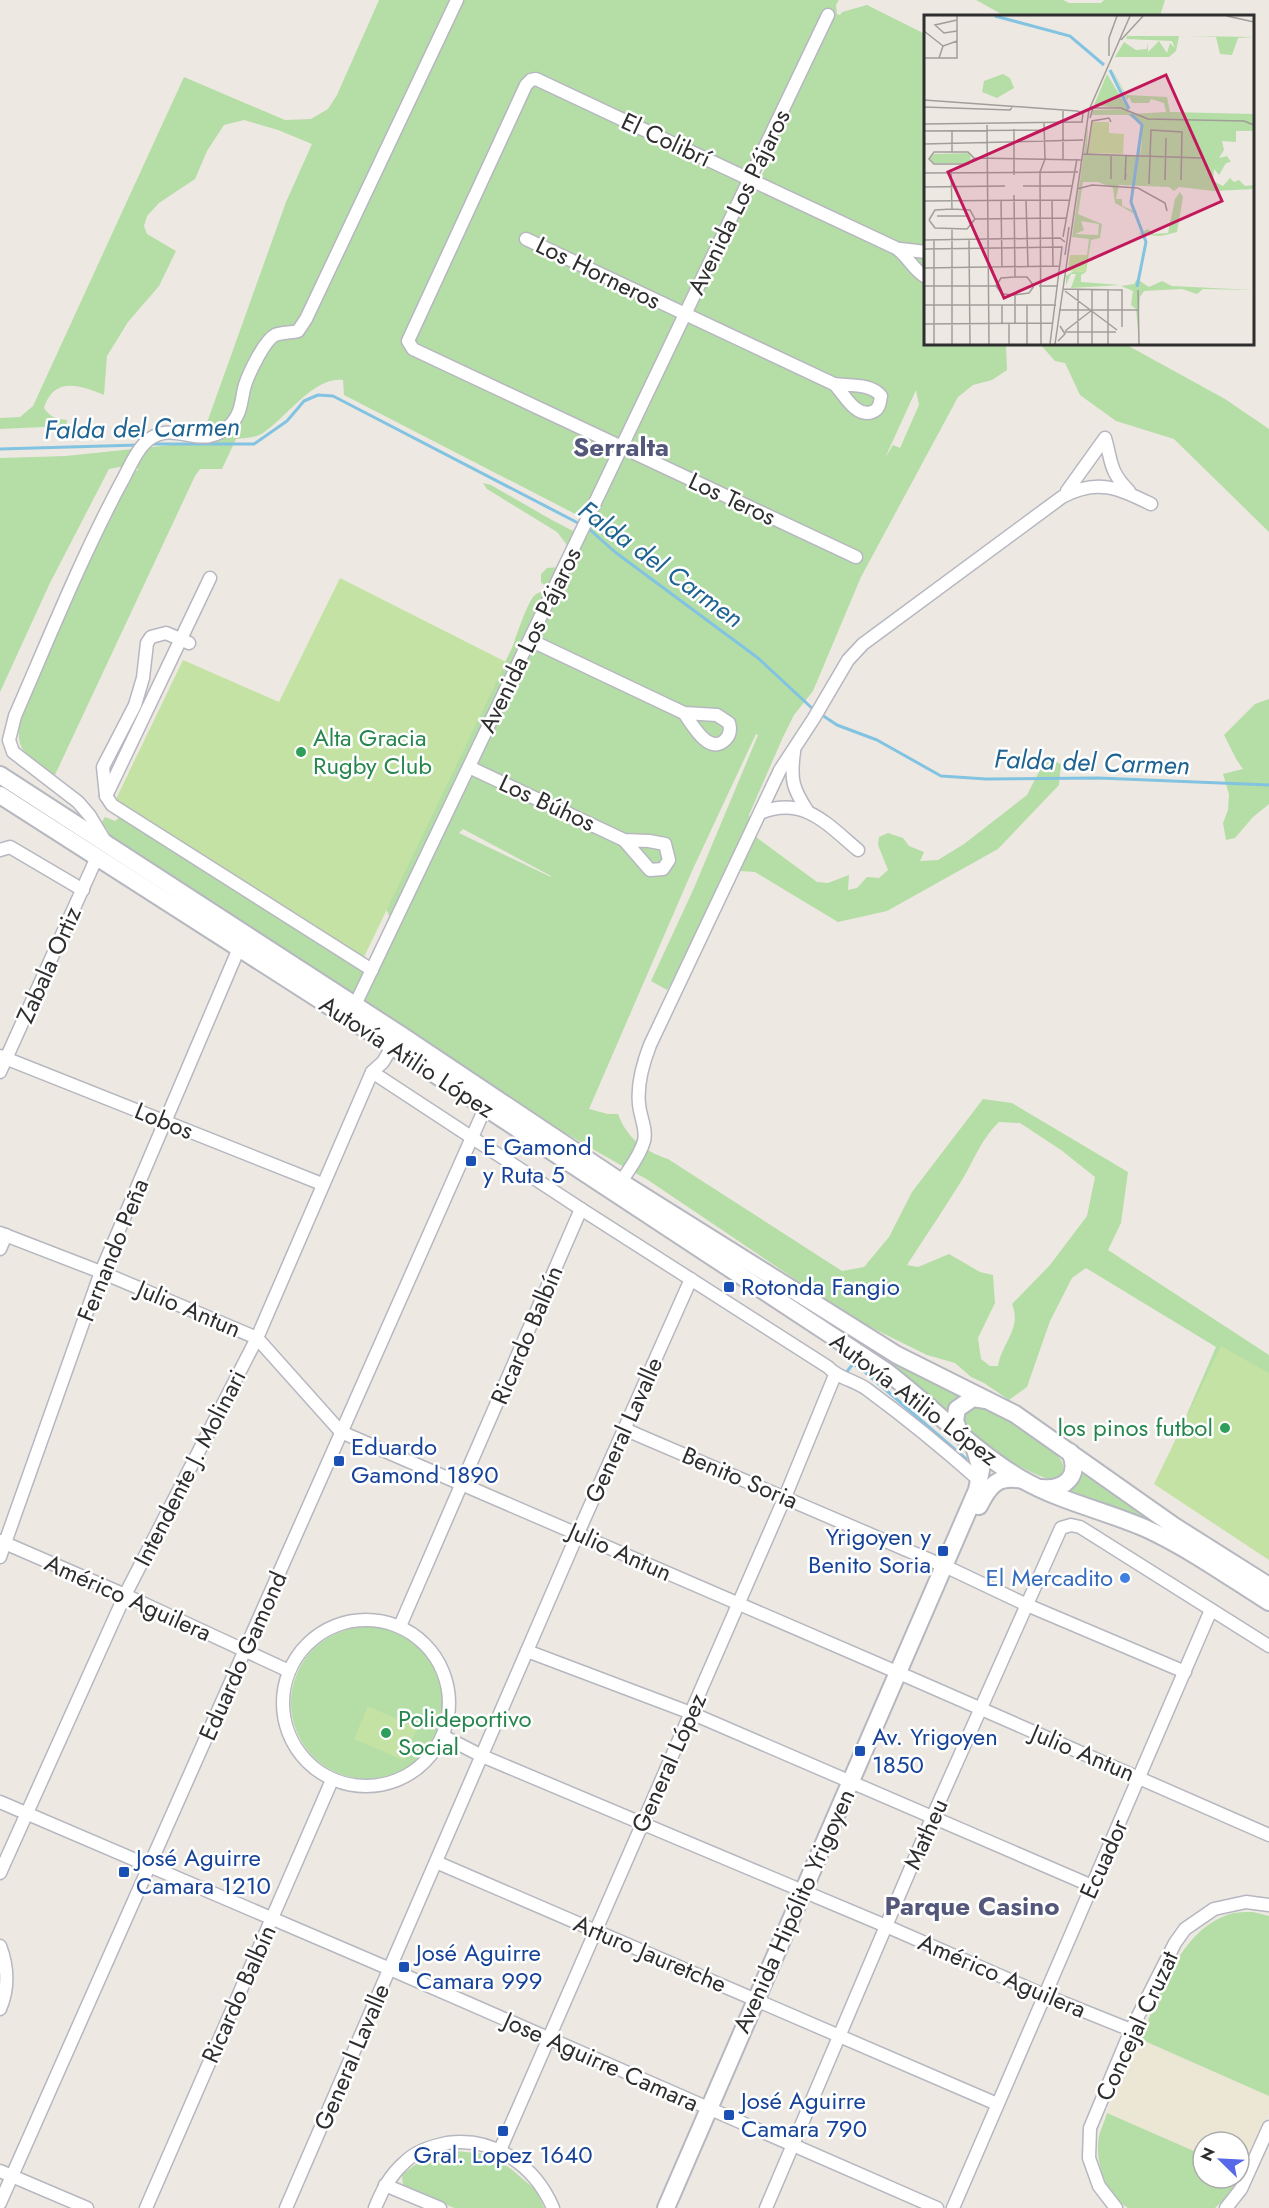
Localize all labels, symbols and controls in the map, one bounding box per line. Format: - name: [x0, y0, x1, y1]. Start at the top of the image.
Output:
- inset map: [924, 15, 1254, 345]
- street label: Avenida Los Pájaros: [678, 103, 799, 300]
- street label: El Colibrí: [616, 104, 718, 176]
- street label: Los Horneros: [530, 227, 667, 318]
- water label: Falda del Carmen: [44, 407, 240, 449]
- district label: Serralta: [573, 428, 669, 466]
- street label: Los Teros: [683, 463, 782, 534]
- water label: Falda del Carmen: [571, 491, 751, 637]
- street label: Avenida Los Pájaros: [469, 541, 590, 738]
- place label: Alta Gracia Rugby Club: [313, 720, 432, 783]
- water label: Falda del Carmen: [993, 740, 1191, 784]
- marker: Alta Gracia Rugby Club: [294, 745, 308, 759]
- street label: Los Búhos: [494, 765, 601, 840]
- street label: Zabala Ortiz: [7, 901, 90, 1029]
- street label: Autovía Atilio López: [313, 987, 502, 1126]
- street label: Lobos: [130, 1093, 199, 1148]
- place label: E Gamond y Ruta 5: [483, 1129, 592, 1192]
- marker: E Gamond y Ruta 5: [464, 1154, 478, 1168]
- street label: Fernando Peña: [68, 1173, 157, 1327]
- street label: Ricardo Balbín: [482, 1260, 572, 1410]
- place label: Rotonda Fangio: [741, 1269, 900, 1304]
- street label: Julio Antun: [129, 1270, 247, 1346]
- marker: Rotonda Fangio: [722, 1280, 736, 1294]
- street label: Autovía Atilio López: [823, 1324, 1006, 1474]
- street label: General Lavalle: [576, 1351, 671, 1508]
- street label: Intendente J. Molinari: [125, 1363, 254, 1572]
- place label: los pinos futbol: [1057, 1410, 1213, 1445]
- marker: los pinos futbol: [1218, 1421, 1232, 1435]
- place label: Eduardo Gamond 1890: [351, 1429, 499, 1492]
- street label: Benito Soria: [677, 1437, 804, 1518]
- marker: Eduardo Gamond 1890: [332, 1454, 346, 1468]
- street label: Julio Antun: [560, 1512, 677, 1590]
- place label: Yrigoyen y Benito Soria: [808, 1519, 931, 1582]
- marker: Yrigoyen y Benito Soria: [936, 1544, 950, 1558]
- street label: Américo Aguilera: [39, 1545, 217, 1650]
- place label: El Mercadito: [986, 1560, 1113, 1595]
- street label: Eduardo Gamond: [190, 1566, 295, 1746]
- marker: El Mercadito: [1118, 1571, 1132, 1585]
- street label: General López: [622, 1688, 715, 1838]
- place label: Polideportivo Social: [398, 1701, 532, 1764]
- street label: Julio Antun: [1023, 1714, 1141, 1790]
- place label: Av. Yrigoyen 1850: [872, 1719, 998, 1782]
- marker: Polideportivo Social: [379, 1726, 393, 1740]
- marker: Av. Yrigoyen 1850: [853, 1744, 867, 1758]
- street label: Avenida Hipólito Yrigoyen: [724, 1783, 863, 2039]
- street label: Matheu: [894, 1793, 957, 1875]
- street label: Ecuador: [1071, 1813, 1137, 1904]
- place label: José Aguirre Camara 1210: [133, 1840, 271, 1903]
- marker: José Aguirre Camara 1210: [117, 1865, 131, 1879]
- district label: Parque Casino: [885, 1887, 1059, 1925]
- street label: Arturo Jauretche: [568, 1906, 732, 2001]
- street label: Ricardo Balbín: [192, 1919, 285, 2068]
- street label: Américo Aguilera: [913, 1924, 1092, 2027]
- place label: José Aguirre Camara 999: [413, 1935, 543, 1998]
- street label: Concejal Cruzat: [1086, 1945, 1187, 2107]
- marker: José Aguirre Camara 999: [397, 1960, 411, 1974]
- street label: General Lavalle: [305, 1978, 398, 2136]
- street label: Jose Aguirre Camara: [495, 2002, 704, 2120]
- place label: José Aguirre Camara 790: [738, 2083, 867, 2146]
- marker: José Aguirre Camara 790: [722, 2108, 736, 2122]
- marker: Gral. Lopez 1640: [496, 2124, 510, 2138]
- north arrow: [1191, 2130, 1251, 2190]
- place label: Gral. Lopez 1640: [413, 2137, 593, 2172]
- text: N: [1195, 2144, 1221, 2165]

